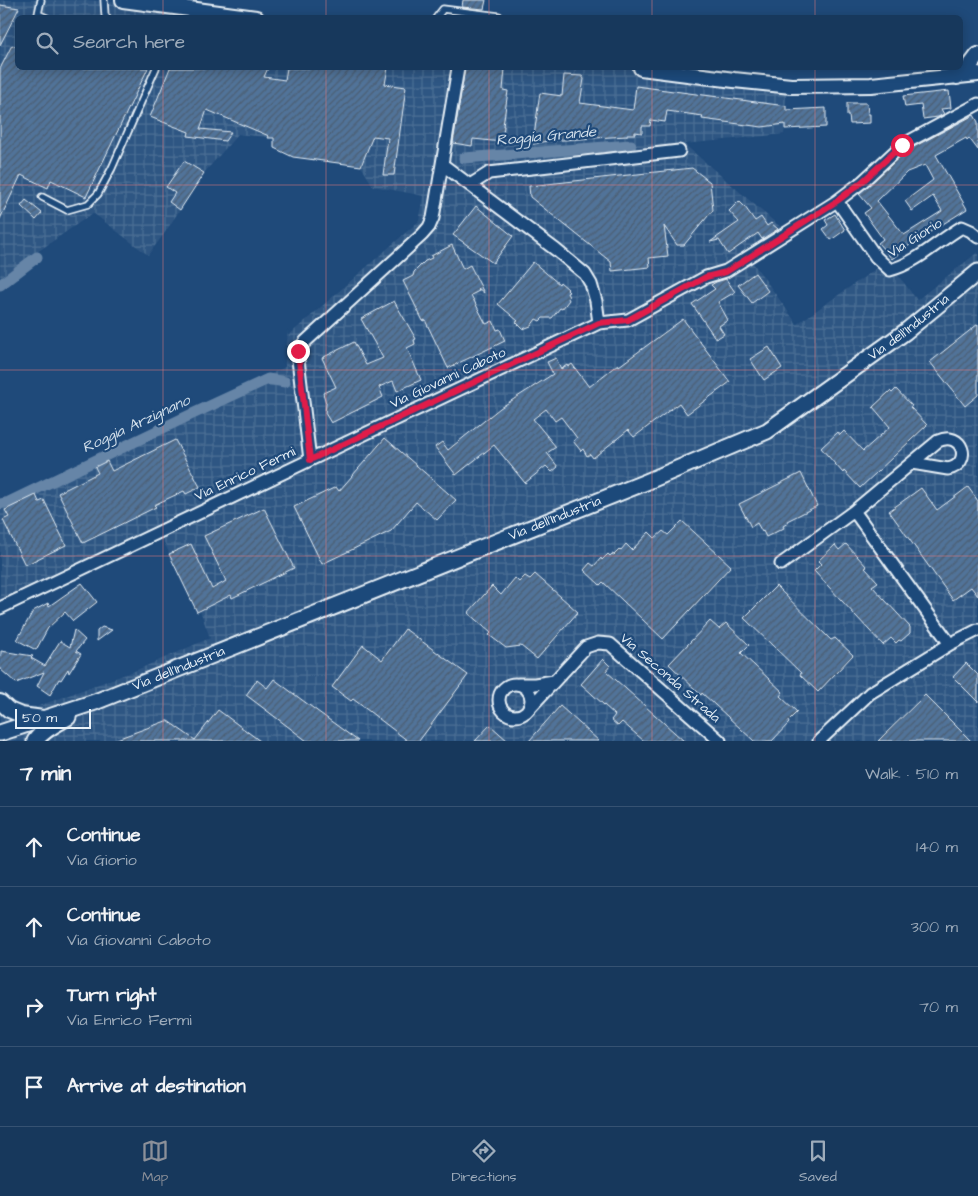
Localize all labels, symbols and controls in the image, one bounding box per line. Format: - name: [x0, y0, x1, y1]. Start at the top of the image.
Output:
- search box: [15, 15, 963, 70]
- icon: search: [33, 29, 61, 57]
- text: Search here: [73, 29, 185, 56]
- water label: Roggia Grande: [495, 121, 598, 152]
- route start: [891, 134, 914, 157]
- street label: Via Giorio: [884, 213, 946, 263]
- street label: Via dell'Industria: [864, 290, 954, 365]
- route end: [287, 340, 310, 363]
- street label: Via Giovanni Caboto: [387, 342, 509, 414]
- water label: Roggia Arzignano: [79, 389, 195, 459]
- street label: Via Enrico Fermi: [191, 442, 299, 506]
- street label: Via dell'Industria: [505, 491, 604, 546]
- street label: Via Seconda Strada: [615, 629, 725, 727]
- street label: Via dell'Industria: [129, 641, 228, 696]
- scale bar: [15, 706, 91, 729]
- text: 50 m: [22, 708, 57, 728]
- text: 7 min: [20, 759, 71, 788]
- text: Walk · 510 m: [865, 763, 958, 785]
- text: Continue: [67, 822, 141, 849]
- icon: ahead: [20, 833, 48, 861]
- text: 140 m: [916, 836, 958, 858]
- text: Via Giorio: [67, 849, 137, 871]
- text: Continue: [67, 902, 141, 929]
- icon: ahead: [20, 913, 48, 941]
- text: 300 m: [911, 916, 958, 938]
- text: Via Giovanni Caboto: [67, 929, 211, 951]
- text: Turn right: [67, 982, 156, 1009]
- icon: right: [20, 993, 48, 1021]
- text: 70 m: [919, 996, 958, 1018]
- text: Via Enrico Fermi: [67, 1009, 192, 1031]
- icon: arrive: [20, 1073, 48, 1101]
- text: Arrive at destination: [67, 1073, 246, 1100]
- tab: Map: [141, 1137, 169, 1187]
- tab: Directions: [451, 1137, 516, 1187]
- tab: Saved: [799, 1137, 837, 1187]

